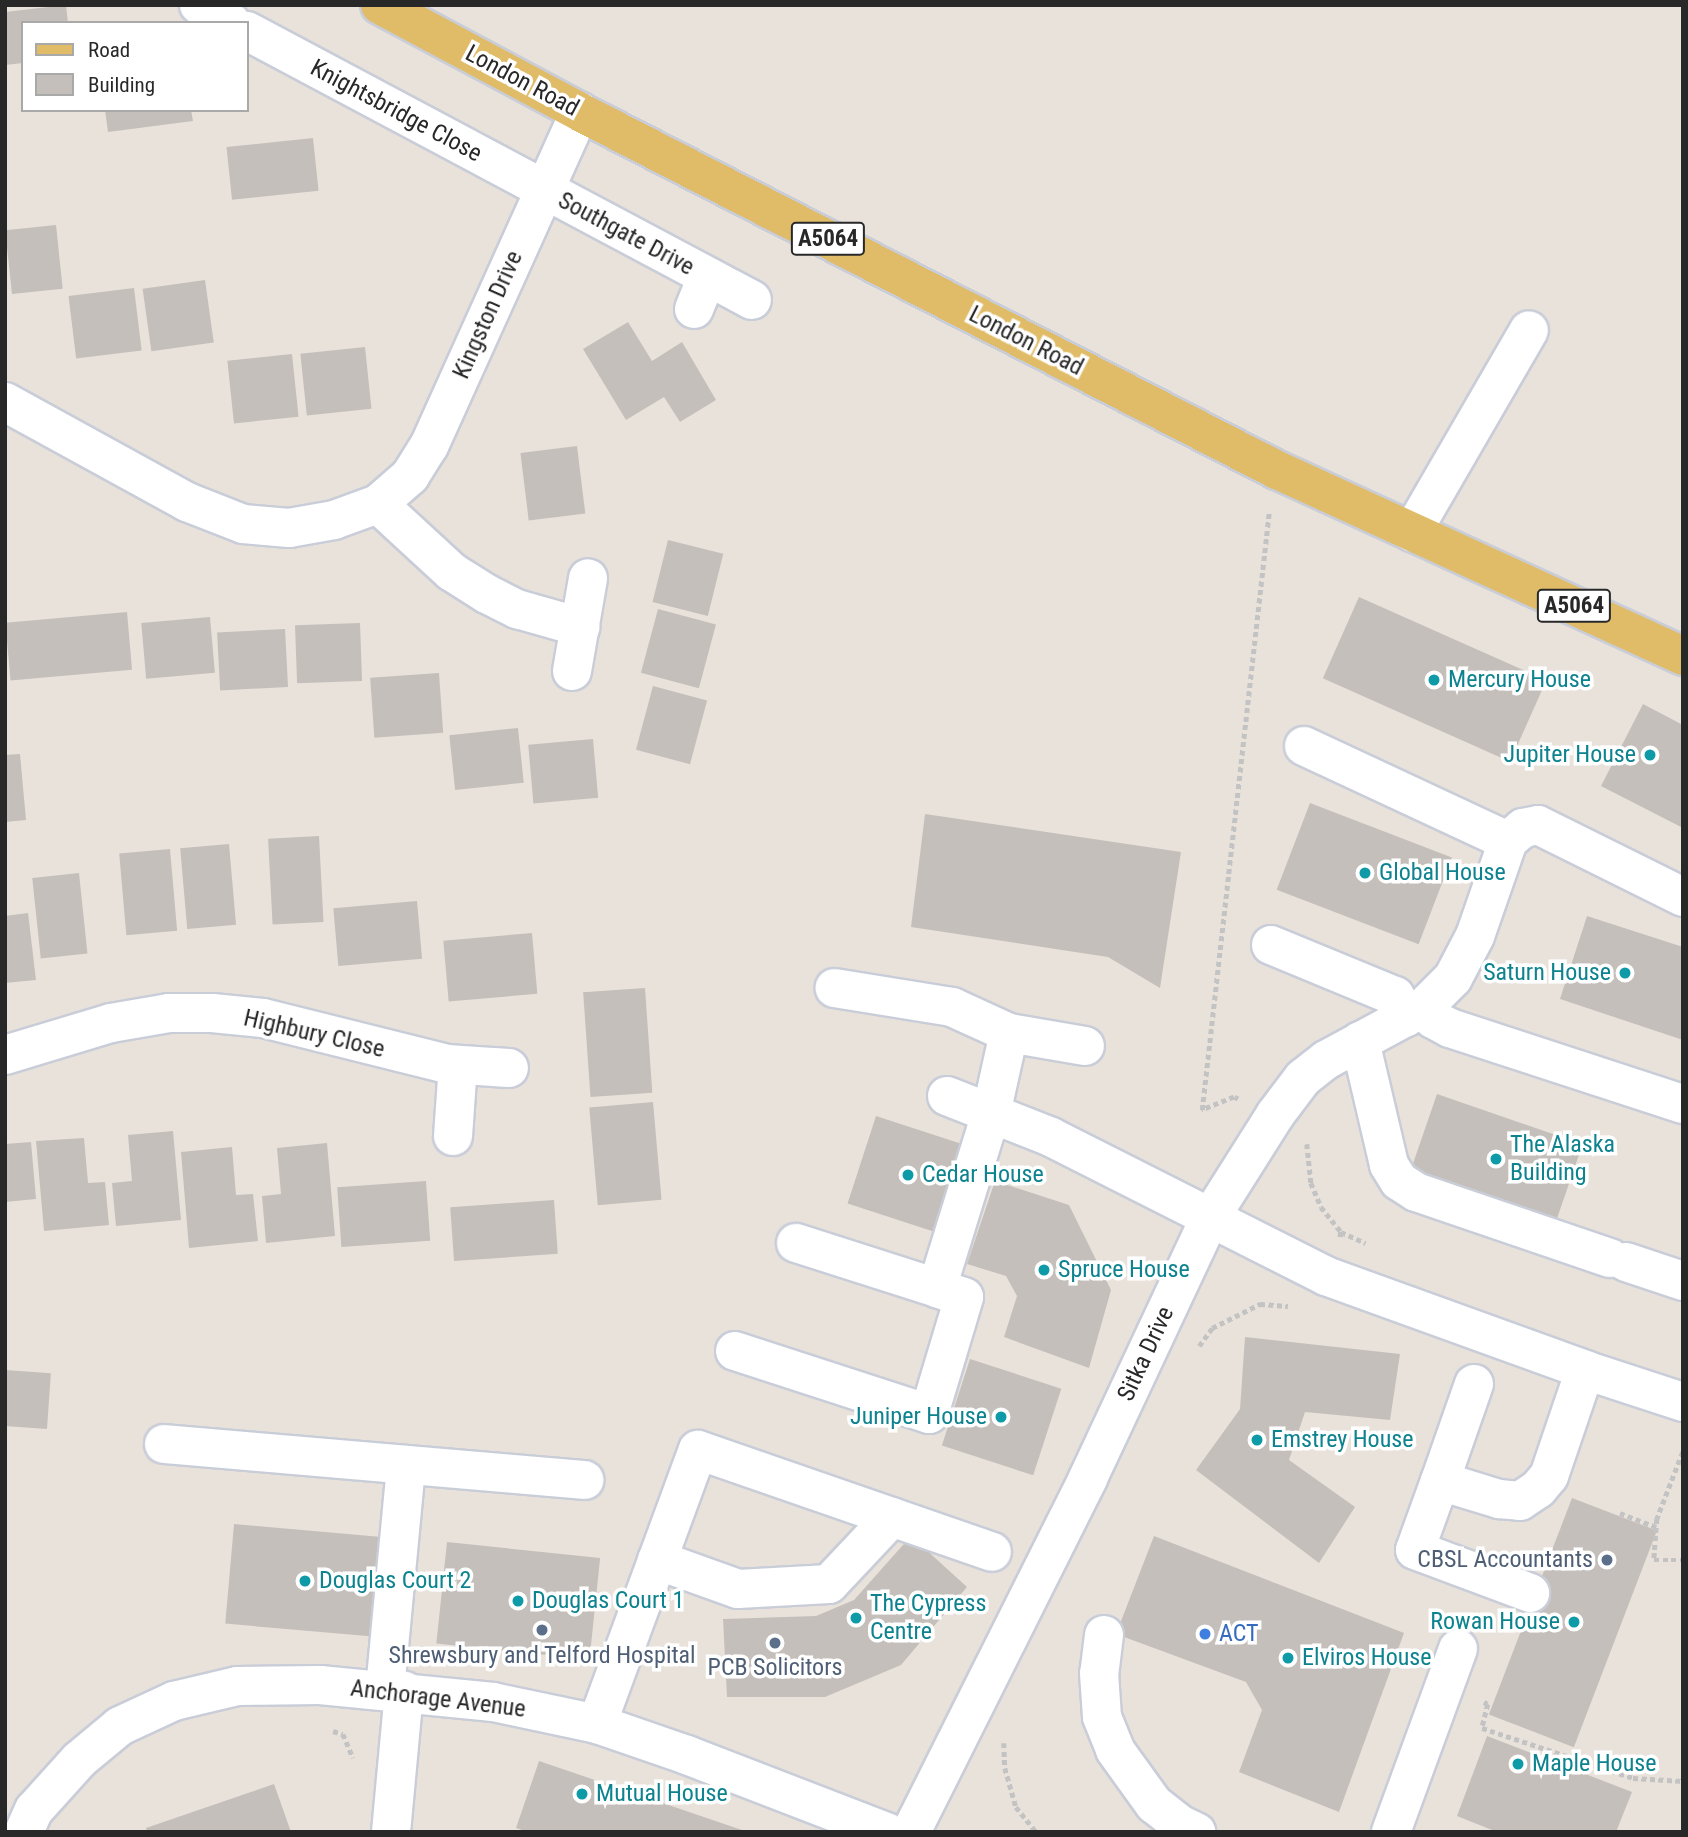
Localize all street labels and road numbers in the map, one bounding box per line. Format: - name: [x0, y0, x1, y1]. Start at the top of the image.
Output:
- street label: London Road: [460, 39, 584, 123]
- street label: Knightsbridge Close: [305, 54, 487, 168]
- street label: Southgate Drive: [553, 186, 699, 282]
- road number: A5064: [790, 220, 866, 258]
- street label: Kingston Drive: [447, 247, 529, 383]
- street label: London Road: [964, 300, 1088, 382]
- road number: A5064: [1536, 586, 1612, 626]
- street label: Highbury Close: [241, 1004, 387, 1064]
- street label: Sitka Drive: [1112, 1302, 1180, 1406]
- street label: Anchorage Avenue: [349, 1674, 527, 1724]

